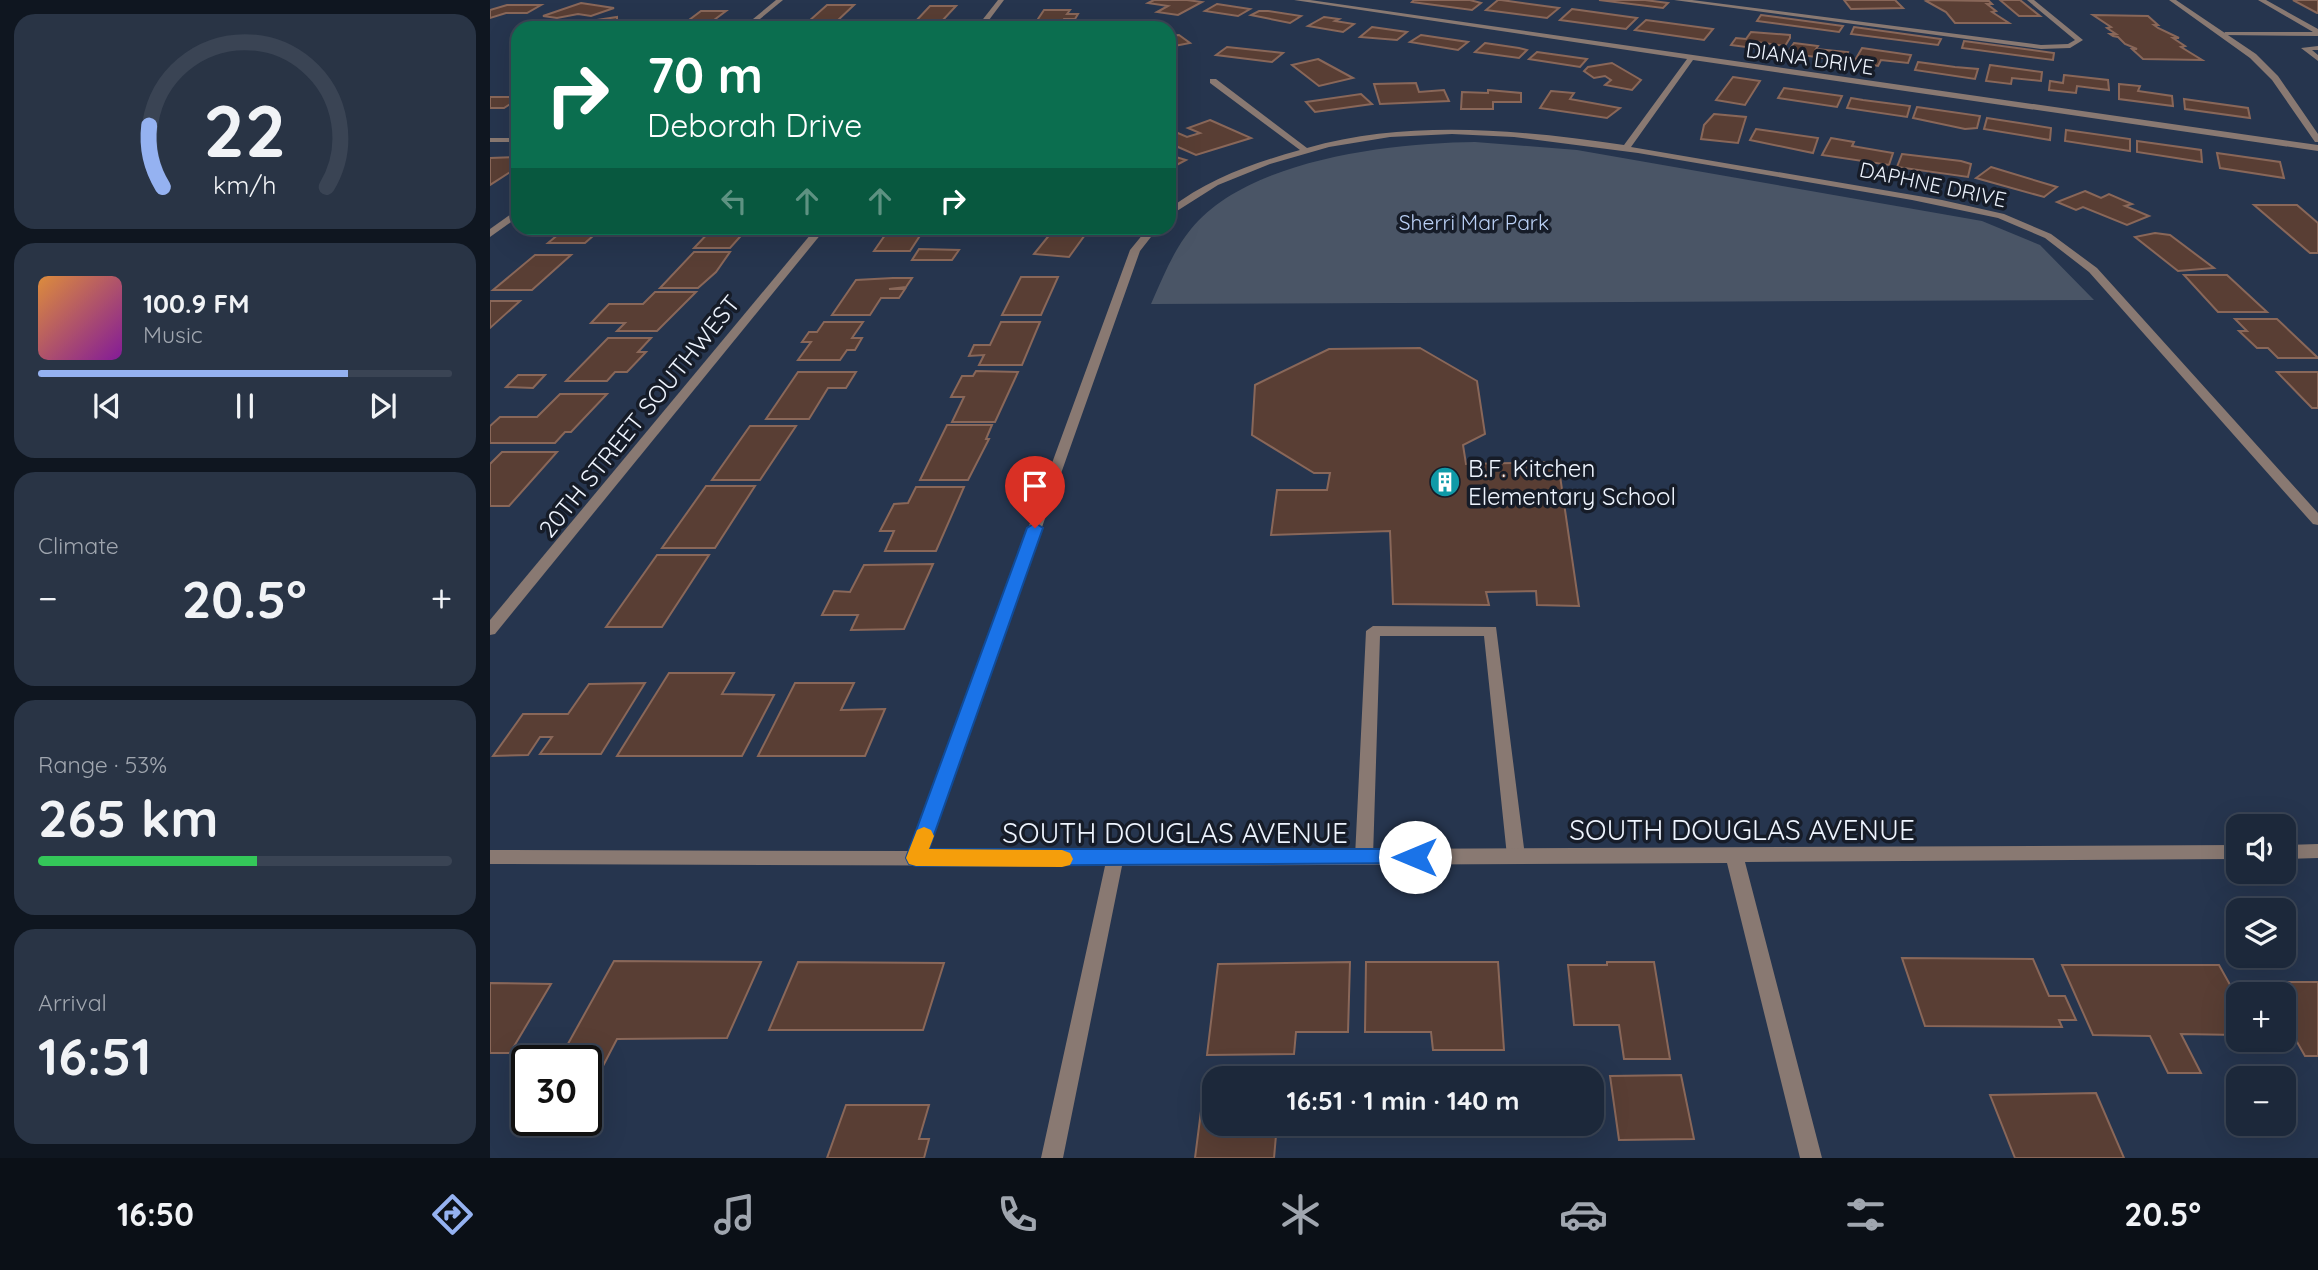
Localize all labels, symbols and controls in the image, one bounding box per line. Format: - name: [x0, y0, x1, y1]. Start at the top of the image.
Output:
- street label: DIANA DRIVE: [1744, 36, 1876, 80]
- text: 70 m: [647, 44, 763, 105]
- icon: right: [532, 49, 623, 140]
- text: 22: [204, 85, 286, 176]
- text: Deborah Drive: [647, 105, 862, 145]
- street label: DAPHNE DRIVE: [1857, 156, 2009, 212]
- text: km/h: [213, 169, 277, 200]
- icon: left: [715, 182, 753, 220]
- icon: ahead: [788, 182, 826, 220]
- icon: ahead: [861, 182, 899, 220]
- icon: right: [934, 182, 972, 220]
- park label: Sherri Mar Park: [1399, 209, 1549, 235]
- text: 100.9 FM: [143, 287, 249, 320]
- street label: 20TH STREET SOUTHWEST: [532, 289, 746, 543]
- text: Music: [143, 320, 203, 349]
- icon: previous: [88, 387, 126, 425]
- icon: pause: [226, 387, 264, 425]
- icon: next: [364, 387, 402, 425]
- place label: B.F. Kitchen Elementary School: [1468, 453, 1676, 511]
- pin: [1005, 456, 1065, 528]
- building icon: B.F. Kitchen Elementary School: [1428, 465, 1462, 499]
- icon: arrive: [1016, 467, 1054, 505]
- text: Climate: [38, 531, 119, 560]
- text: 20.5°: [182, 566, 307, 631]
- text: −: [38, 574, 58, 622]
- text: +: [431, 574, 452, 622]
- text: Range · 53%: [38, 750, 167, 779]
- text: 265 km: [38, 785, 218, 850]
- street label: SOUTH DOUGLAS AVENUE: [1569, 812, 1915, 847]
- map controls: [2226, 814, 2296, 1136]
- button: sound: [2226, 814, 2296, 884]
- street label: SOUTH DOUGLAS AVENUE: [1002, 815, 1348, 850]
- position arrow: [1378, 820, 1452, 894]
- button: layers: [2226, 898, 2296, 968]
- button: +: [2226, 982, 2296, 1052]
- text: Arrival: [38, 988, 107, 1017]
- text: 16:51: [38, 1023, 151, 1088]
- speed limit sign: 30: [511, 1045, 602, 1136]
- button: −: [2226, 1066, 2296, 1136]
- text: 16:51 · 1 min · 140 m: [1287, 1084, 1519, 1117]
- icon: directions: [428, 1190, 477, 1239]
- icon: music: [710, 1190, 759, 1239]
- icon: phone: [993, 1190, 1042, 1239]
- icon: climate: [1276, 1190, 1325, 1239]
- icon: car: [1559, 1190, 1608, 1239]
- icon: filters: [1841, 1190, 1890, 1239]
- text: 16:50: [117, 1194, 194, 1234]
- text: 20.5°: [2124, 1194, 2201, 1234]

